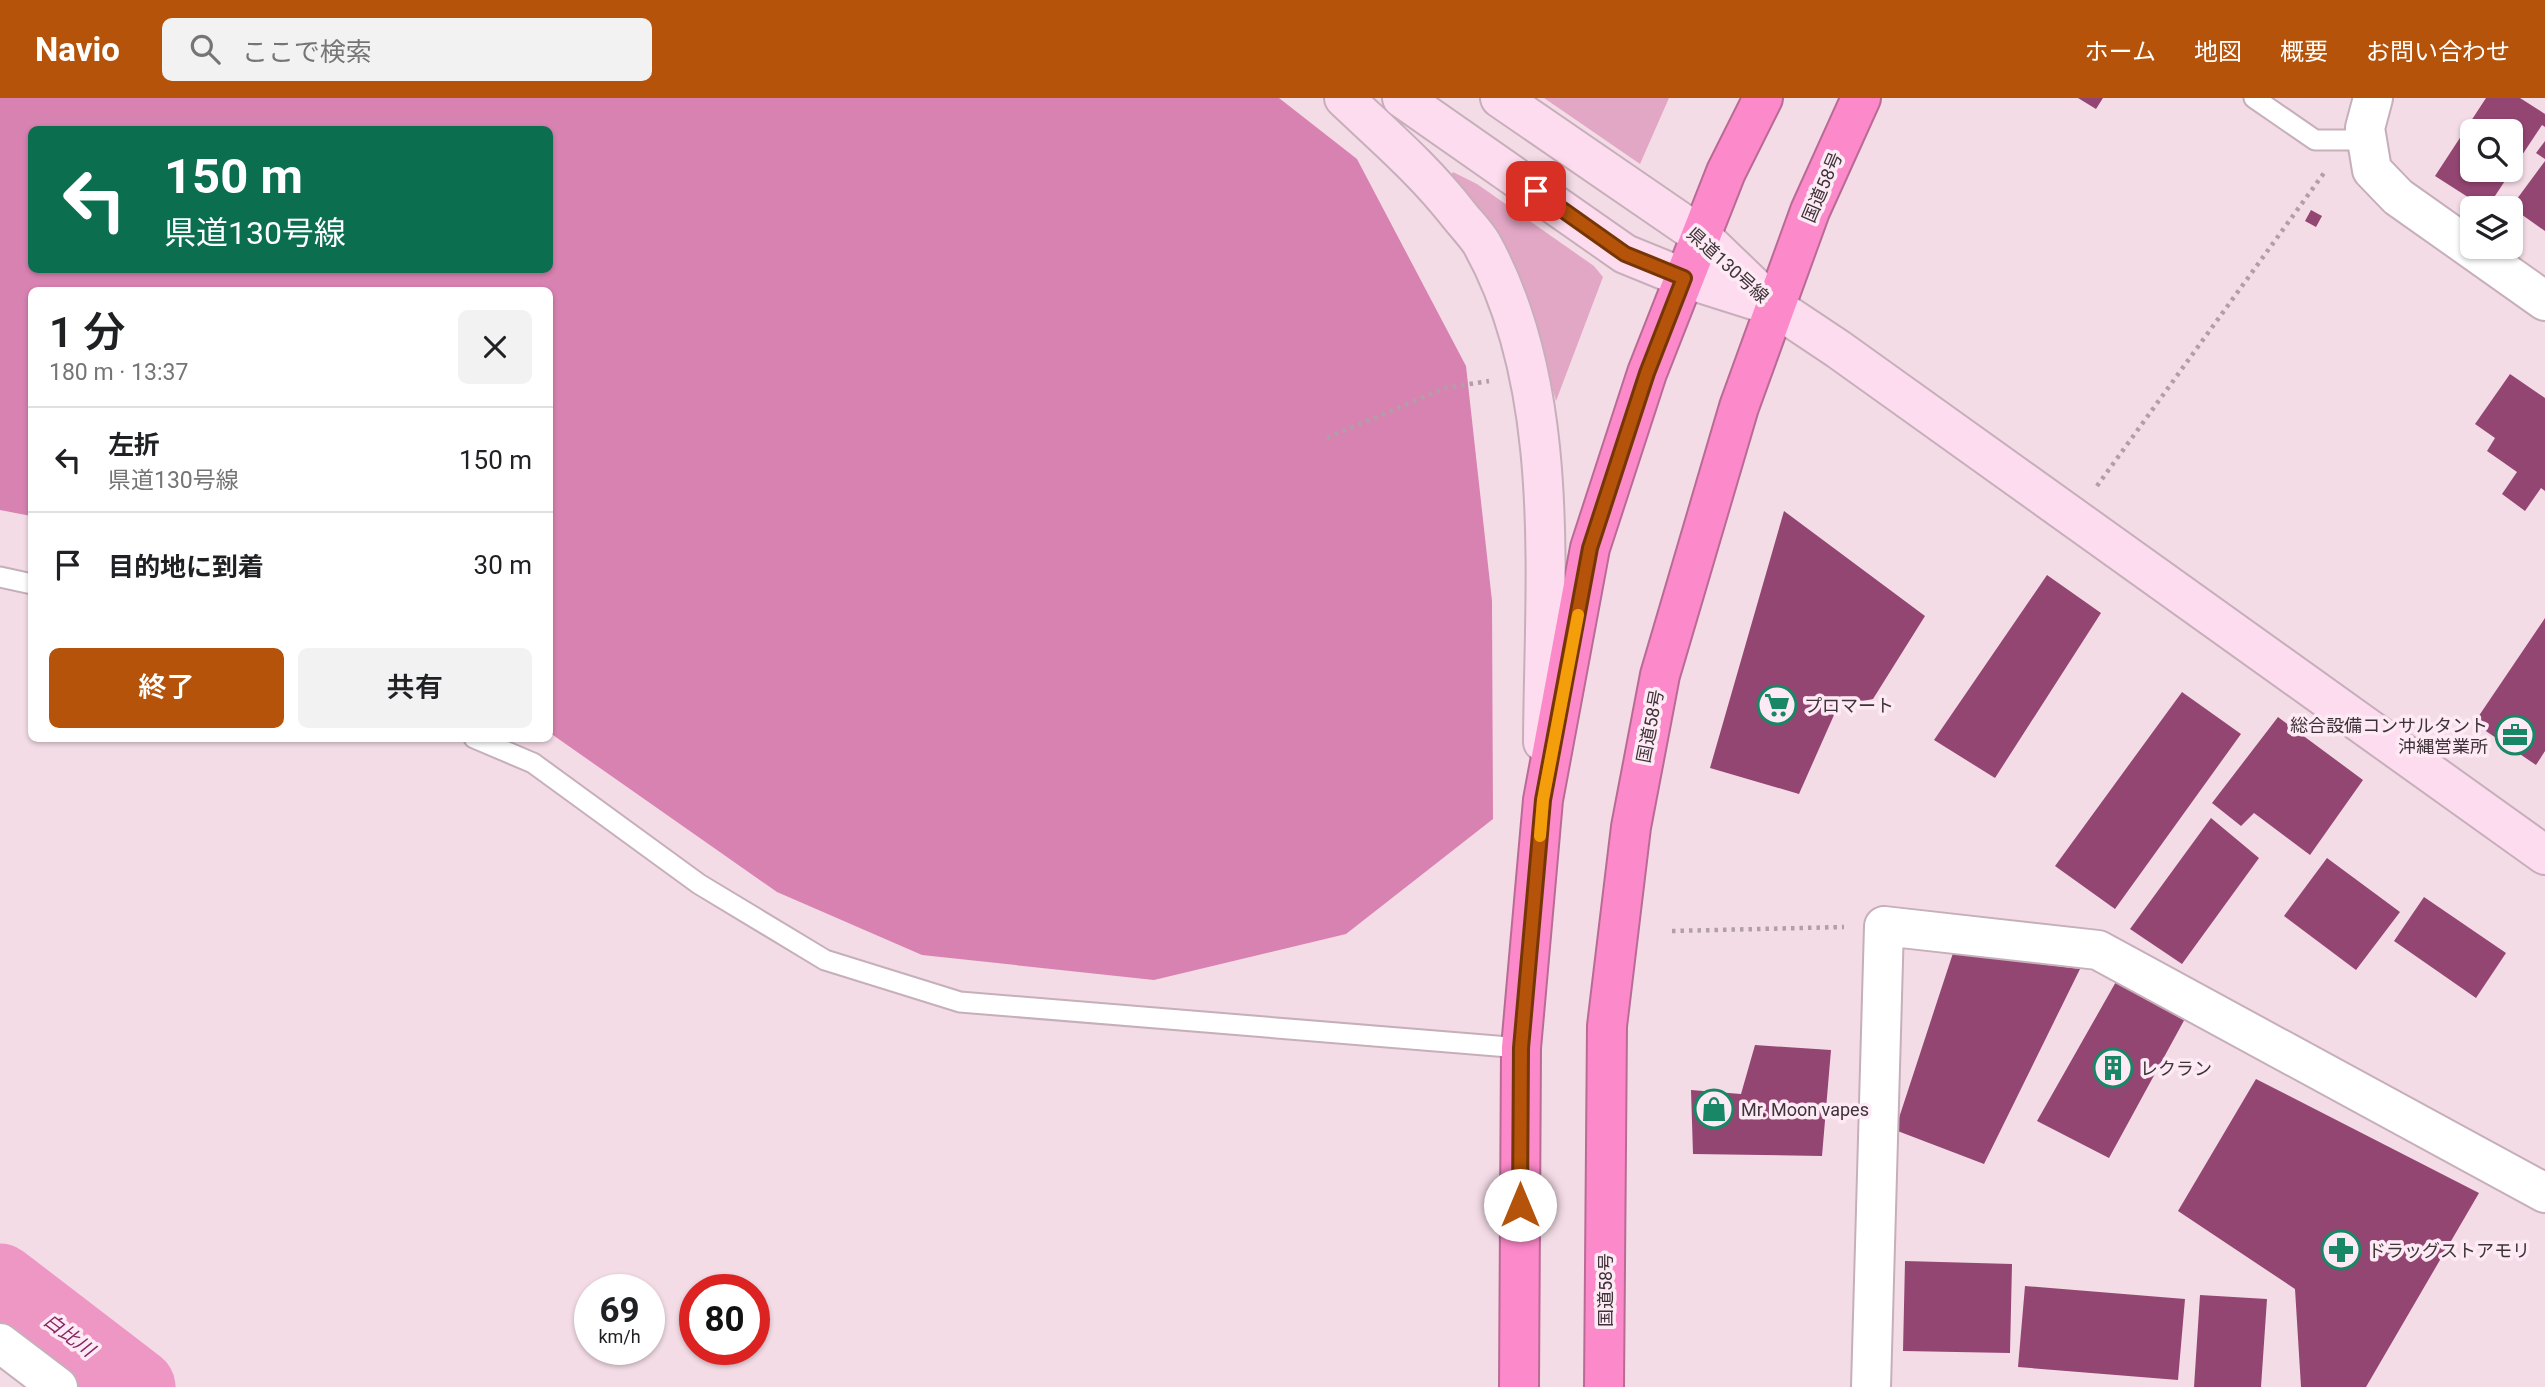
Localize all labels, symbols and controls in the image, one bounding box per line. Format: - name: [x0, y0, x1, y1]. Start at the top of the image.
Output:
- search box: [162, 18, 652, 81]
- text: Navio: [35, 30, 120, 69]
- icon: search: [186, 30, 224, 68]
- text: ここで検索: [242, 37, 372, 67]
- text: ホーム: [2085, 38, 2156, 66]
- text: 地図: [2194, 38, 2242, 66]
- text: 概要: [2280, 38, 2328, 66]
- text: お問い合わせ: [2366, 38, 2510, 66]
- map controls: [2460, 119, 2523, 259]
- button: search: [2460, 119, 2523, 182]
- text: 150 m: [164, 148, 303, 205]
- street label: 国道58号: [1798, 149, 1846, 225]
- icon: left: [49, 154, 140, 245]
- pin: [1506, 161, 1566, 221]
- icon: arrive: [1517, 172, 1555, 210]
- button: layers: [2460, 196, 2523, 259]
- text: 県道130号線: [164, 214, 346, 252]
- street label: 県道130号線: [1683, 223, 1773, 307]
- text: 1 分: [49, 308, 125, 357]
- button: close: [458, 310, 532, 384]
- text: 180 m · 13:37: [49, 359, 188, 386]
- text: 左折: [108, 430, 160, 460]
- icon: left: [49, 441, 87, 479]
- text: 150 m: [459, 445, 532, 475]
- text: 県道130号線: [108, 467, 239, 494]
- icon: arrive: [49, 546, 87, 584]
- text: 30 m: [474, 550, 532, 580]
- text: 目的地に到着: [108, 552, 264, 582]
- button: 終了: [49, 648, 284, 728]
- button: 共有: [298, 648, 532, 728]
- supermarket icon: プロマート: [1756, 684, 1798, 726]
- street label: 国道58号: [1633, 688, 1667, 764]
- place label: プロマート: [1804, 695, 1894, 716]
- office icon: 総合設備コンサルタント 沖縄営業所: [2494, 714, 2536, 756]
- place label: 総合設備コンサルタント 沖縄営業所: [2290, 715, 2488, 757]
- building icon: レクラン: [2092, 1047, 2134, 1089]
- place label: レクラン: [2140, 1058, 2212, 1079]
- shop icon: Mr. Moon vapes: [1693, 1088, 1735, 1130]
- place label: Mr. Moon vapes: [1741, 1099, 1869, 1120]
- position arrow: [1483, 1168, 1557, 1242]
- pharmacy icon: ドラッグストアモリ: [2320, 1229, 2362, 1271]
- place label: ドラッグストアモリ: [2368, 1240, 2530, 1261]
- street label: 国道58号: [1595, 1253, 1616, 1327]
- speed limit sign: 80: [679, 1274, 770, 1365]
- text: 69: [599, 1290, 640, 1331]
- water label: 白比川: [39, 1309, 100, 1363]
- text: km/h: [598, 1326, 641, 1347]

